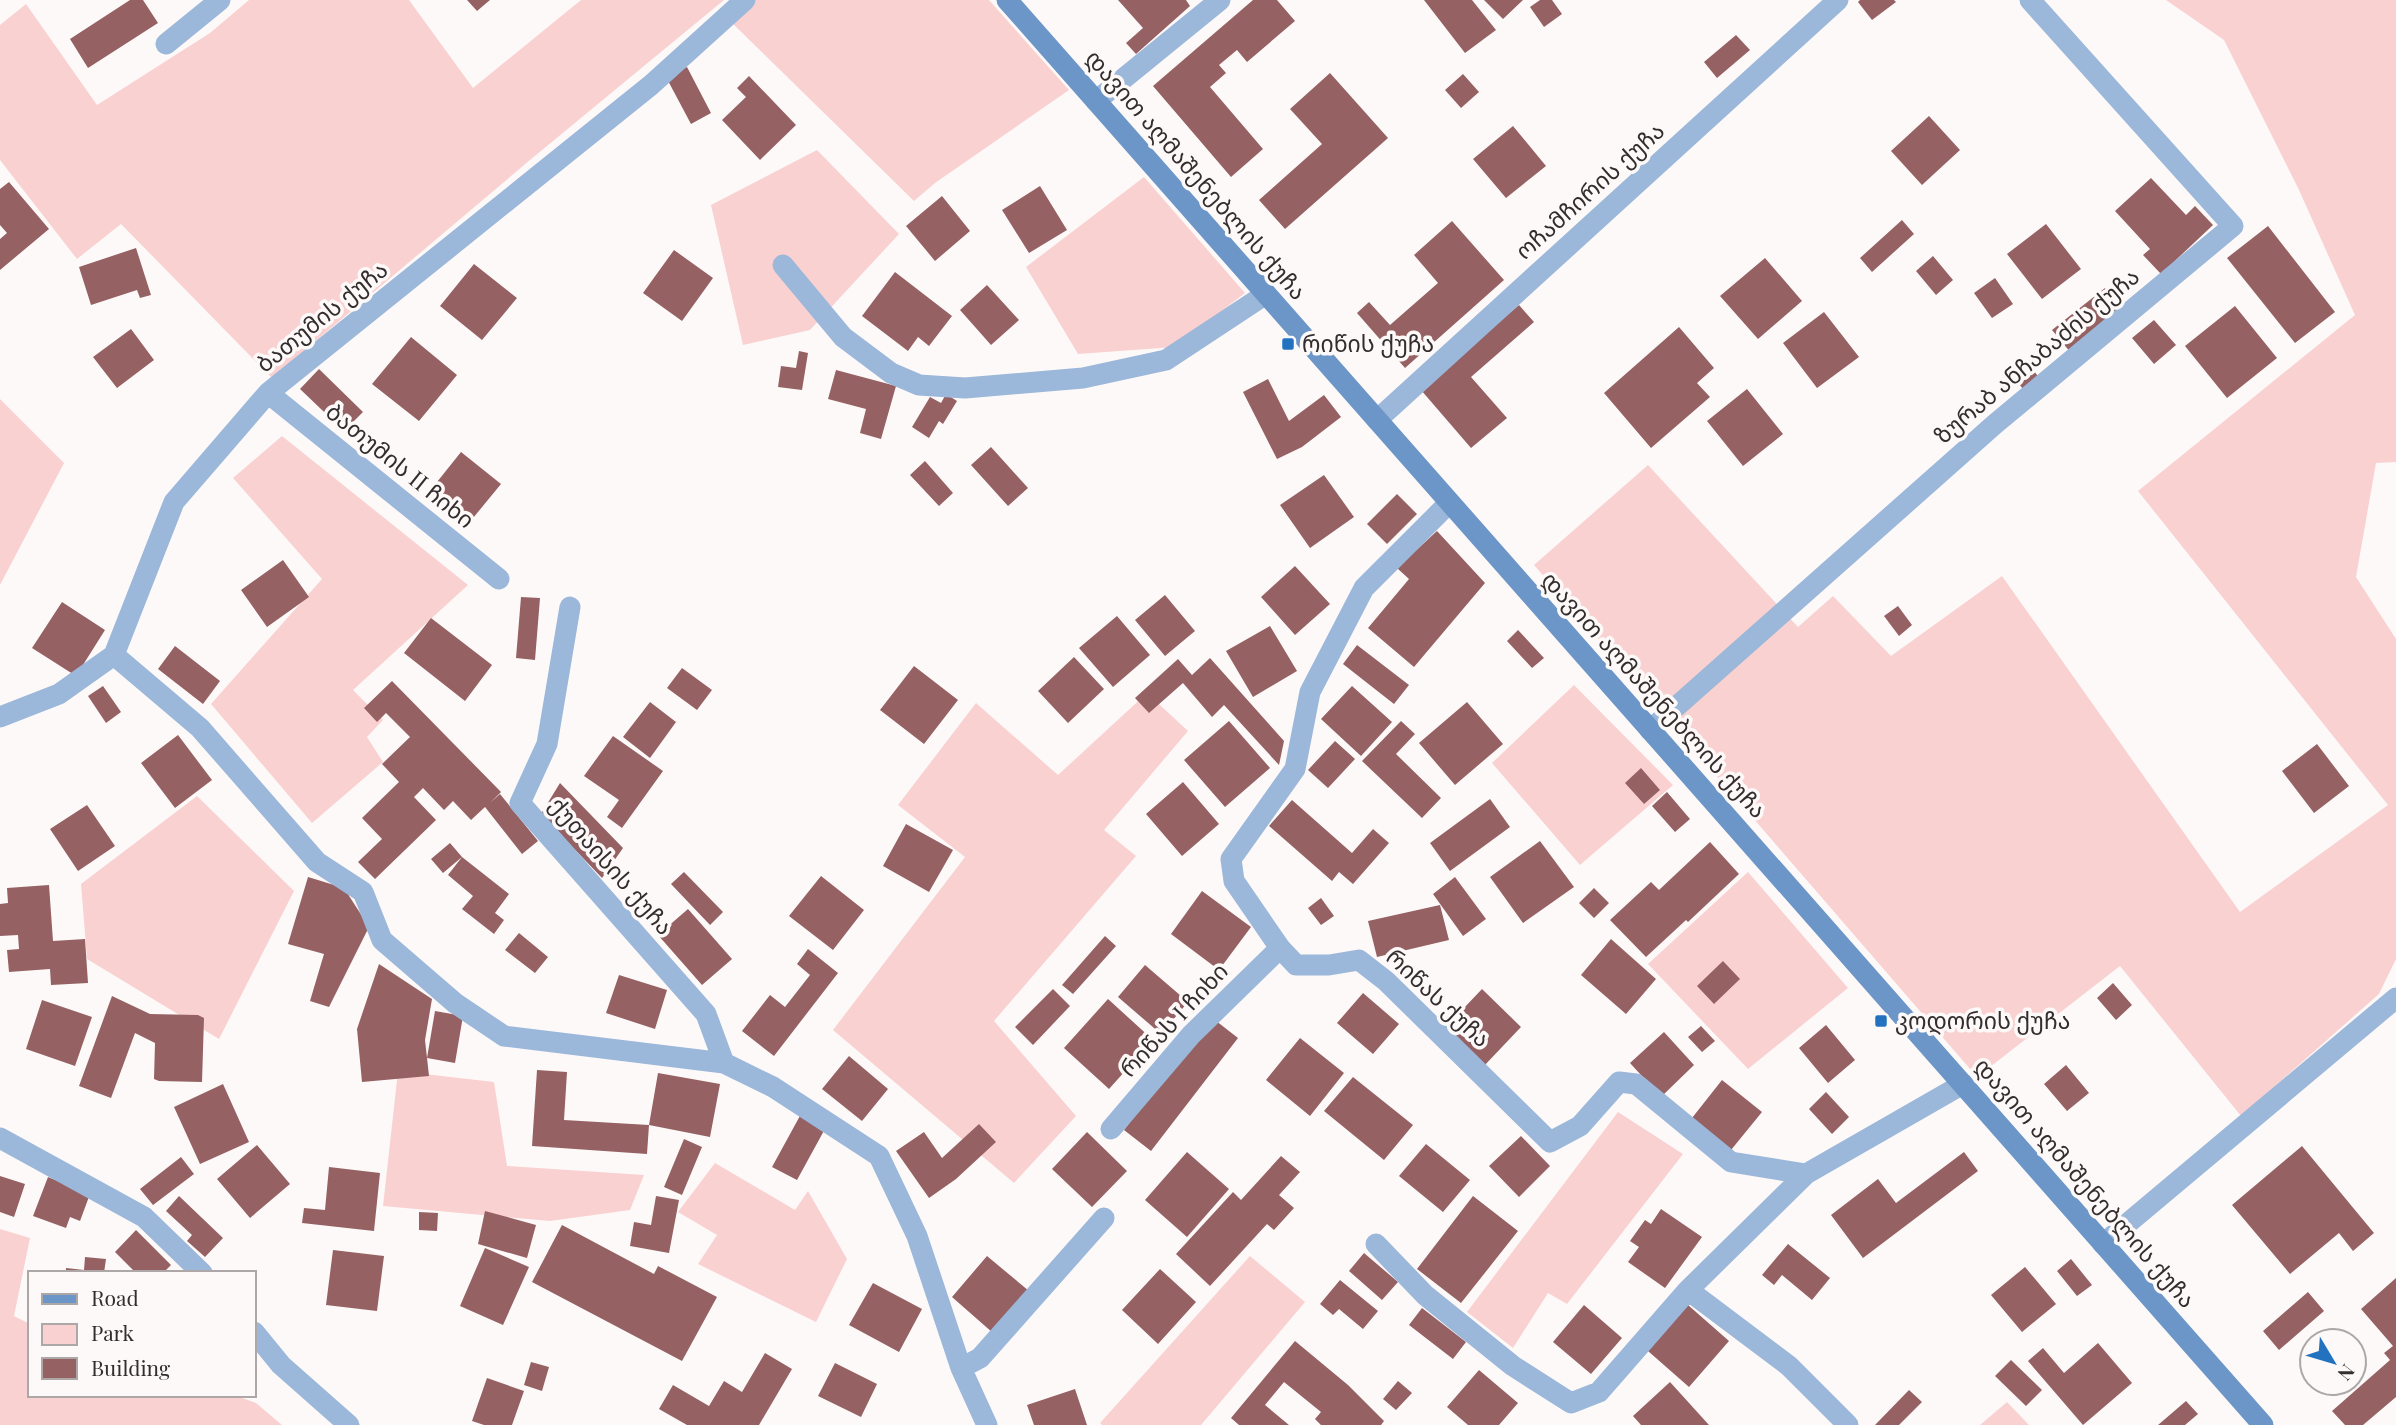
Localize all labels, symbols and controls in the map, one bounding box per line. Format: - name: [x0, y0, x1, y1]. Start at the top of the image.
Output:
- street label: დავით აღმაშენებლის ქუჩა: [1080, 42, 1314, 306]
- street label: ოჩამჩირის ქუჩა: [1508, 115, 1670, 265]
- street label: ბათუმის ქუჩა: [249, 253, 393, 379]
- street label: ზურაბ ანჩაბაძის ქუჩა: [1927, 260, 2145, 450]
- place label: რიწის ქუჩა: [1302, 327, 1434, 358]
- marker: რიწის ქუჩა: [1280, 336, 1296, 352]
- street label: ბათუმის II ჩიხი: [320, 395, 482, 534]
- street label: დავით აღმაშენებლის ქუჩა: [1536, 564, 1774, 824]
- street label: ქუთაისის ქუჩა: [543, 789, 681, 941]
- street label: რიწას ქუჩა: [1380, 941, 1498, 1053]
- street label: რიწას I ჩიხი: [1112, 955, 1234, 1083]
- place label: კოდორის ქუჩა: [1895, 1004, 2070, 1035]
- marker: კოდორის ქუჩა: [1873, 1013, 1889, 1029]
- street label: დავით აღმაშენებლის ქუჩა: [1969, 1050, 2203, 1314]
- legend: [28, 1271, 256, 1397]
- text: Road: [91, 1283, 139, 1311]
- text: Park: [91, 1318, 135, 1346]
- north arrow: [2298, 1327, 2368, 1397]
- text: Building: [91, 1353, 170, 1381]
- text: N: [2333, 1360, 2362, 1387]

